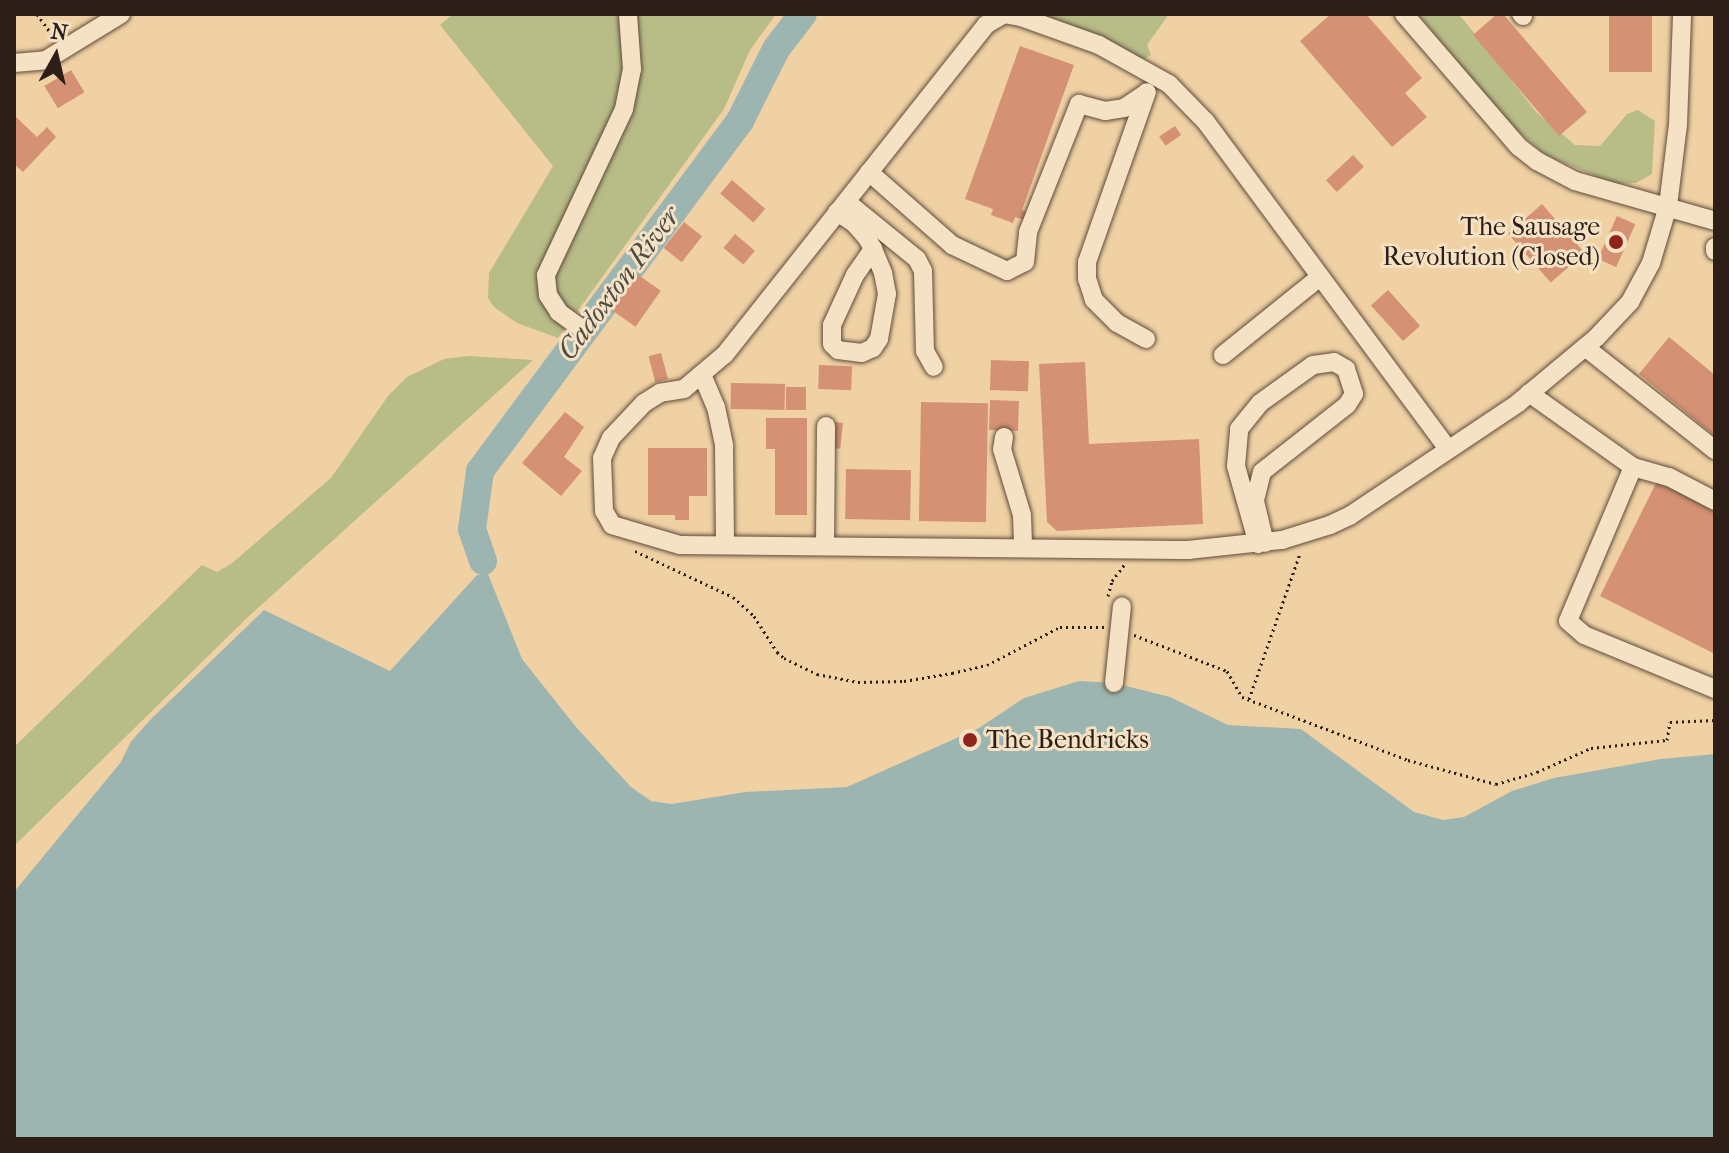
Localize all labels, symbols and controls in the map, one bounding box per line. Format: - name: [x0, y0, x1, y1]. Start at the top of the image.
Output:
- north arrow: [16, 16, 96, 96]
- text: N: [49, 18, 69, 46]
- water label: Cadoxton River: [551, 200, 687, 366]
- place label: The Sausage Revolution (Closed): [1383, 211, 1600, 272]
- marker: The Sausage Revolution (Closed): [1607, 233, 1625, 251]
- place label: The Bendricks: [986, 724, 1149, 756]
- marker: The Bendricks: [961, 731, 979, 749]

